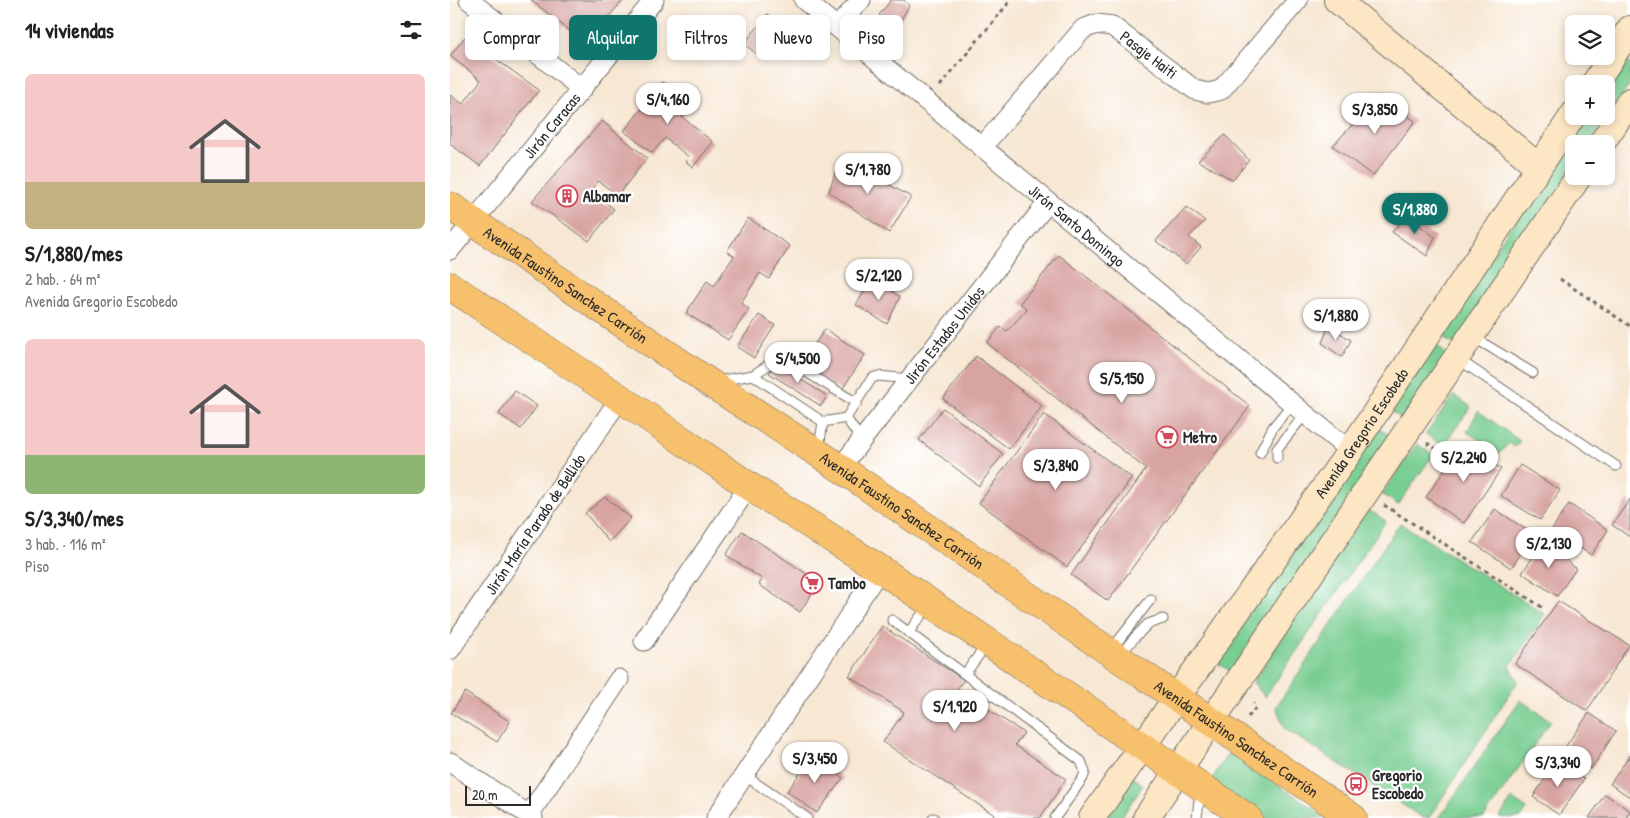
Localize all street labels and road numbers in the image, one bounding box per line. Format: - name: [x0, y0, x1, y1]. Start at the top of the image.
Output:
- street label: Pasaje Haiti: [1116, 25, 1182, 84]
- street label: Jirón Caracas: [518, 88, 585, 163]
- street label: Jirón Santo Domingo: [1024, 179, 1130, 272]
- street label: Avenida Faustino Sanchez Carrión: [479, 221, 652, 349]
- street label: Jirón Estados Unidos: [899, 281, 989, 389]
- street label: Avenida Gregorio Escobedo: [1309, 363, 1414, 502]
- street label: Avenida Faustino Sanchez Carrión: [816, 446, 989, 574]
- street label: Jirón María Parado de Bellido: [480, 449, 591, 599]
- street label: Avenida Faustino Sanchez Carrión: [1150, 675, 1323, 802]

